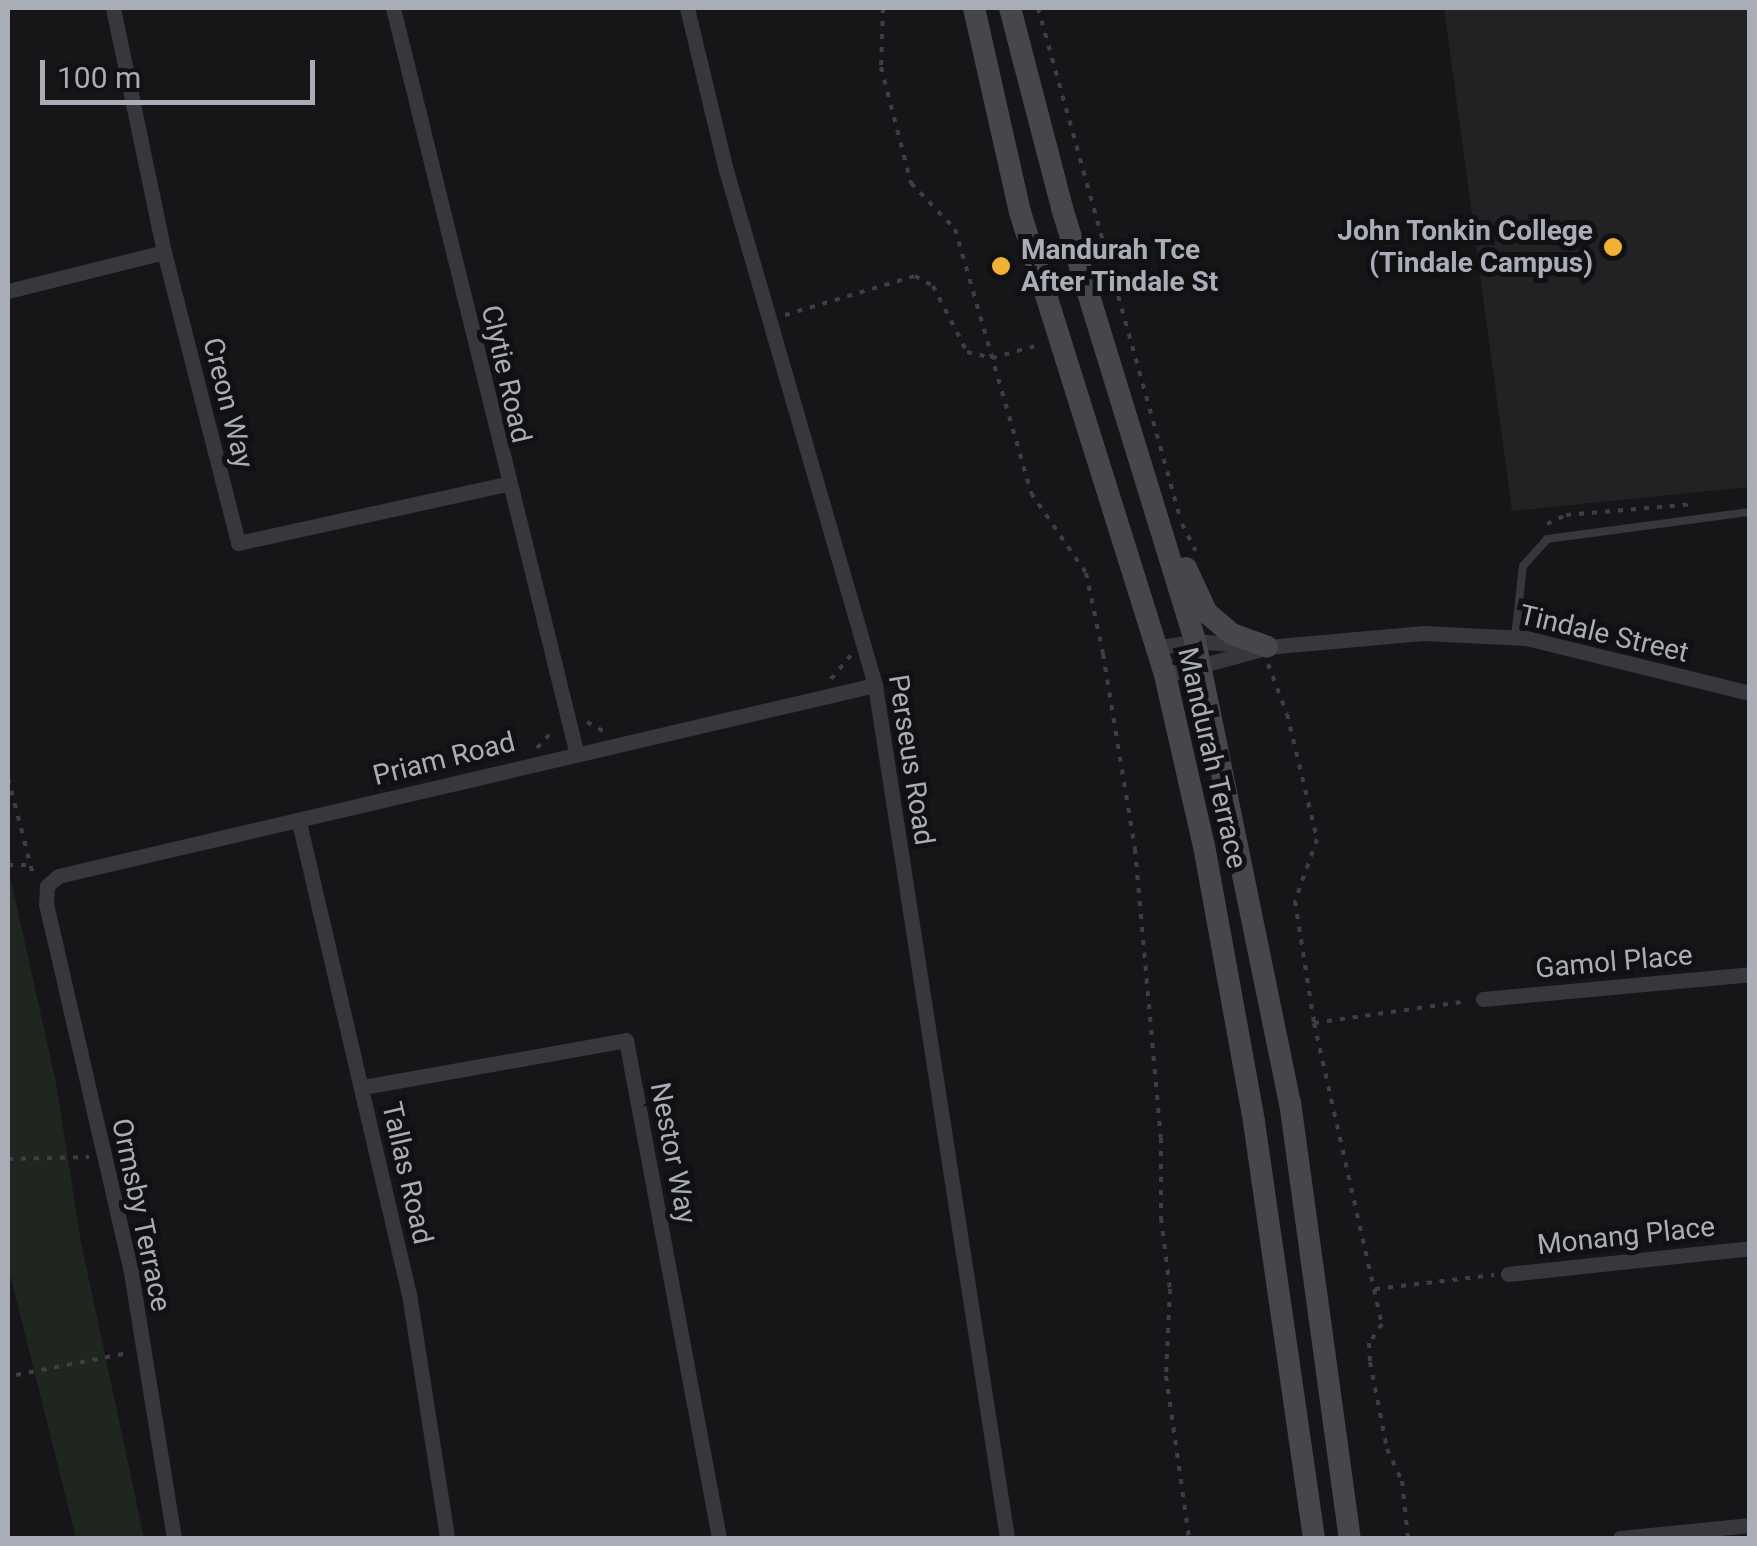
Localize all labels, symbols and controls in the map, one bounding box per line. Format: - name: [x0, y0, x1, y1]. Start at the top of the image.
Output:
- scale bar: [45, 40, 320, 102]
- text: 100 m: [57, 60, 141, 95]
- place label: John Tonkin College (Tindale Campus): [1337, 214, 1593, 280]
- place label: Mandurah Tce After Tindale St: [1021, 233, 1219, 299]
- marker: John Tonkin College (Tindale Campus): [1602, 236, 1624, 258]
- marker: Mandurah Tce After Tindale St: [990, 255, 1012, 277]
- street label: Clytie Road: [474, 302, 538, 446]
- street label: Creon Way: [196, 334, 260, 472]
- street label: Tindale Street: [1516, 598, 1692, 670]
- street label: Mandurah Terrace: [1170, 644, 1254, 872]
- street label: Perseus Road: [881, 672, 941, 848]
- street label: Priam Road: [370, 725, 518, 793]
- street label: Gamol Place: [1534, 938, 1694, 986]
- street label: Nestor Way: [643, 1079, 703, 1227]
- street label: Tallas Road: [374, 1099, 440, 1247]
- street label: Ormsby Terrace: [104, 1115, 178, 1315]
- street label: Monang Place: [1536, 1210, 1716, 1262]

